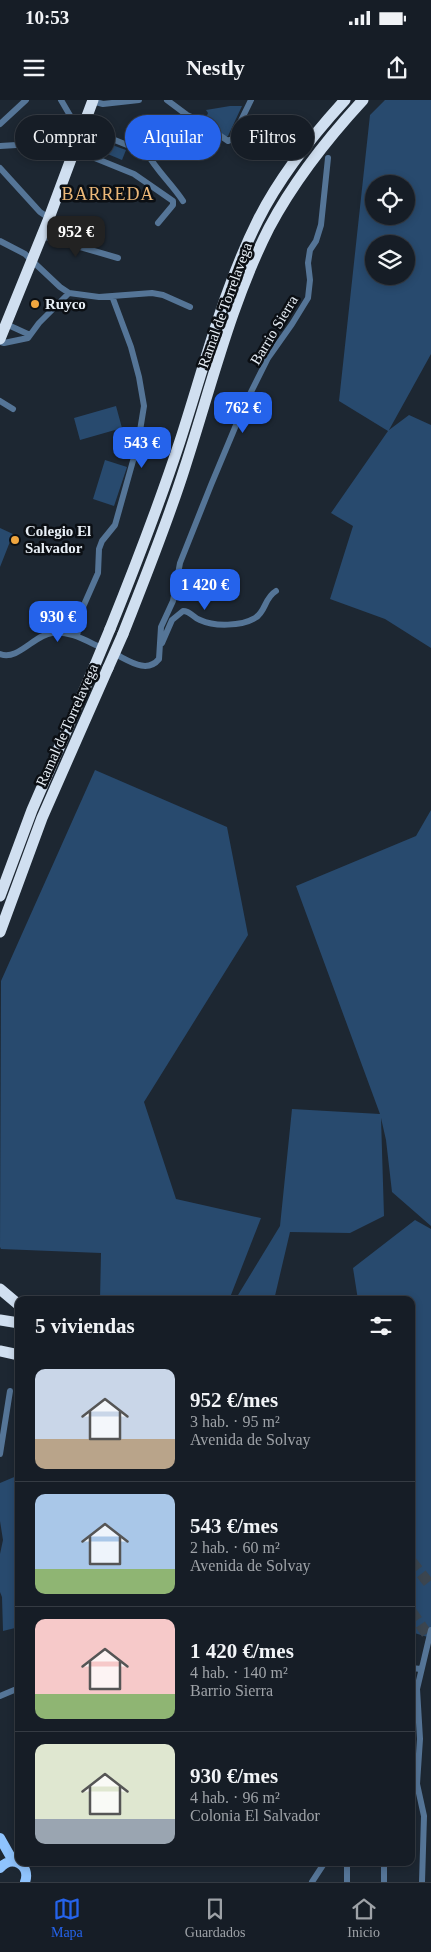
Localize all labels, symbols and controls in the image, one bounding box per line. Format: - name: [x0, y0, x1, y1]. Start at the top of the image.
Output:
- text: 10:53: [25, 7, 69, 28]
- icon: menu: [20, 54, 48, 82]
- icon: share: [383, 54, 411, 82]
- text: Nestly: [186, 55, 245, 80]
- chip: Comprar: [15, 115, 115, 160]
- chip: Alquilar: [125, 115, 221, 160]
- chip: Filtros: [231, 115, 314, 160]
- map controls: [365, 175, 415, 285]
- button: locate: [365, 175, 415, 225]
- district label: BARREDA: [61, 184, 155, 204]
- pin: 952 €: [41, 216, 111, 258]
- text: 952 €: [58, 223, 94, 240]
- button: layers: [365, 235, 415, 285]
- street label: Ramal de Torrelavega: [195, 240, 255, 370]
- street label: Barrio Sierra: [247, 292, 301, 368]
- place label: Ruyco: [45, 296, 86, 312]
- marker: Ruyco: [29, 298, 41, 310]
- pin: 762 €: [208, 392, 278, 434]
- text: 762 €: [225, 399, 261, 416]
- pin: 543 €: [107, 426, 177, 469]
- text: 543 €: [124, 434, 160, 451]
- place label: Colegio El Salvador: [25, 523, 91, 556]
- marker: Colegio El Salvador: [9, 534, 21, 546]
- pin: 1 420 €: [159, 568, 251, 611]
- text: 1 420 €: [181, 576, 229, 593]
- pin: 930 €: [23, 600, 93, 643]
- text: 930 €: [40, 608, 76, 625]
- street label: Ramal de Torrelavega: [33, 661, 101, 789]
- icon: filters: [367, 1312, 395, 1340]
- text: 5 viviendas: [35, 1314, 135, 1338]
- text: 952 €/mes: [190, 1388, 278, 1412]
- icon: home: [75, 1389, 135, 1449]
- text: 3 hab. · 95 m²: [190, 1413, 280, 1430]
- text: Avenida de Solvay: [190, 1431, 311, 1448]
- icon: home: [75, 1514, 135, 1574]
- text: 543 €/mes: [190, 1514, 278, 1538]
- text: 2 hab. · 60 m²: [190, 1539, 280, 1556]
- text: Avenida de Solvay: [190, 1557, 311, 1574]
- icon: home: [75, 1639, 135, 1699]
- text: 1 420 €/mes: [190, 1639, 294, 1663]
- text: 4 hab. · 140 m²: [190, 1664, 288, 1681]
- text: Barrio Sierra: [190, 1682, 273, 1699]
- icon: home: [75, 1764, 135, 1824]
- text: 930 €/mes: [190, 1764, 278, 1788]
- text: 4 hab. · 96 m²: [190, 1789, 280, 1806]
- text: Colonia El Salvador: [190, 1807, 320, 1824]
- tab: Mapa: [51, 1895, 83, 1941]
- tab: Guardados: [185, 1895, 245, 1941]
- tab: Inicio: [347, 1895, 380, 1941]

